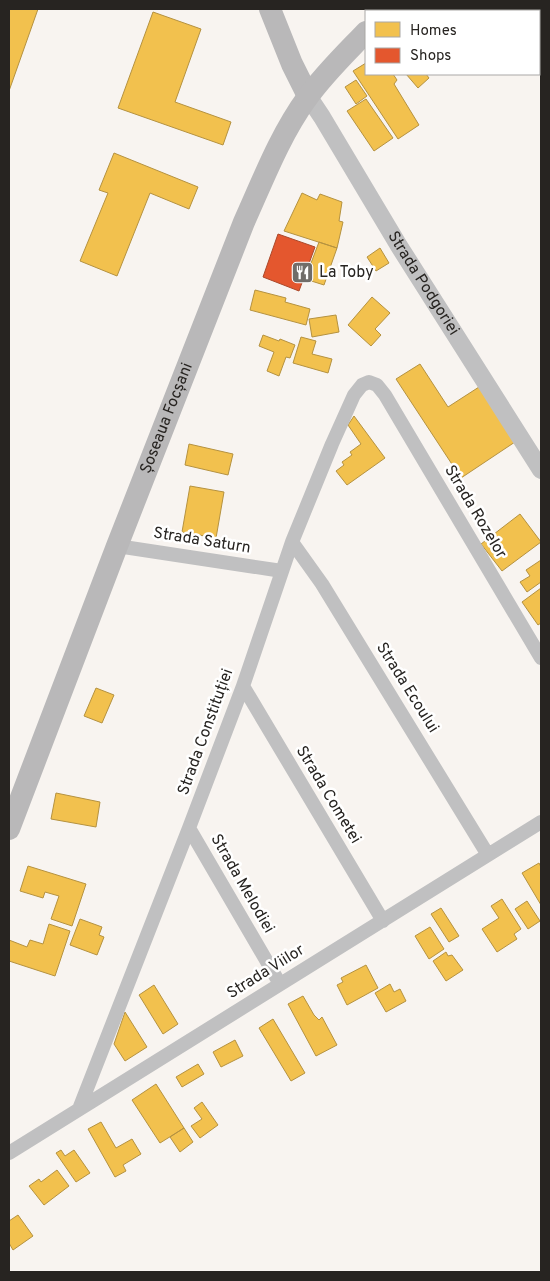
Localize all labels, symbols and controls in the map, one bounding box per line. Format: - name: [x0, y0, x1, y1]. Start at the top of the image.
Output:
- legend: [365, 10, 540, 75]
- text: Homes: [410, 22, 457, 41]
- text: Shops: [410, 47, 451, 66]
- street label: Strada Podgoriei: [383, 228, 463, 339]
- restaurant icon: La Toby: [291, 261, 315, 285]
- place label: La Toby: [319, 263, 374, 283]
- street label: Șoseaua Focșani: [136, 360, 198, 477]
- street label: Strada Rozelor: [439, 462, 511, 562]
- street label: Strada Saturn: [152, 523, 252, 559]
- street label: Strada Ecoului: [371, 639, 443, 737]
- street label: Strada Constituției: [174, 666, 238, 798]
- street label: Strada Cometei: [291, 742, 365, 848]
- street label: Strada Melodiei: [206, 831, 278, 937]
- street label: Strada Viilor: [223, 940, 309, 1004]

